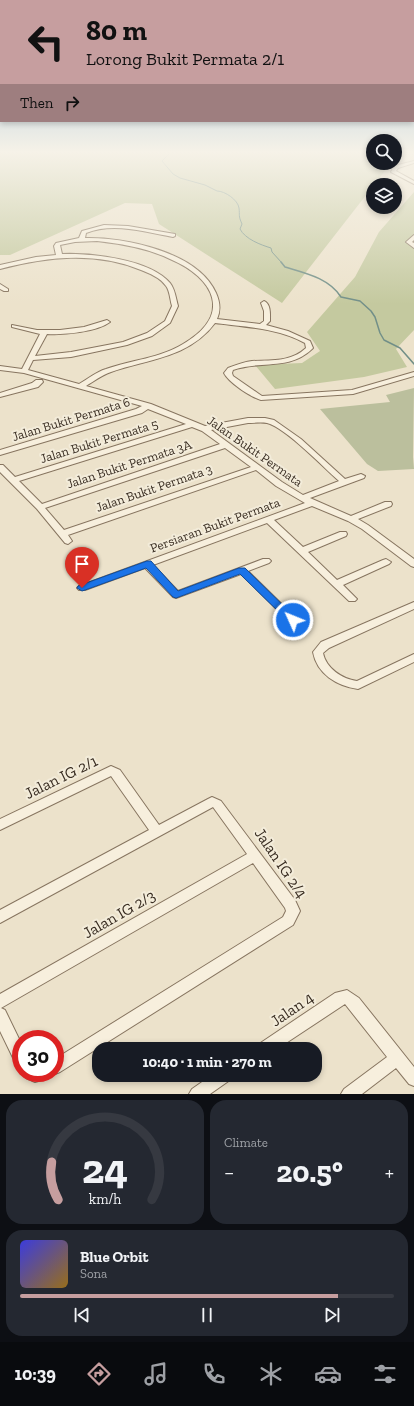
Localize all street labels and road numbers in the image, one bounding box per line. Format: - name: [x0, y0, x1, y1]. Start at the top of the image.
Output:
- street label: Jalan Bukit Permata 6: [10, 394, 132, 444]
- street label: Jalan Bukit Permata: [205, 413, 306, 490]
- street label: Jalan Bukit Permata 5: [38, 416, 160, 466]
- street label: Jalan Bukit Permata 3A: [65, 436, 193, 492]
- street label: Jalan Bukit Permata 3: [94, 461, 214, 515]
- street label: Persiaran Bukit Permata: [148, 494, 283, 556]
- street label: Jalan IG 2/1: [21, 751, 101, 803]
- street label: Jalan IG 2/4: [251, 824, 312, 902]
- street label: Jalan IG 2/3: [79, 886, 159, 942]
- street label: Jalan 4: [267, 987, 318, 1030]

